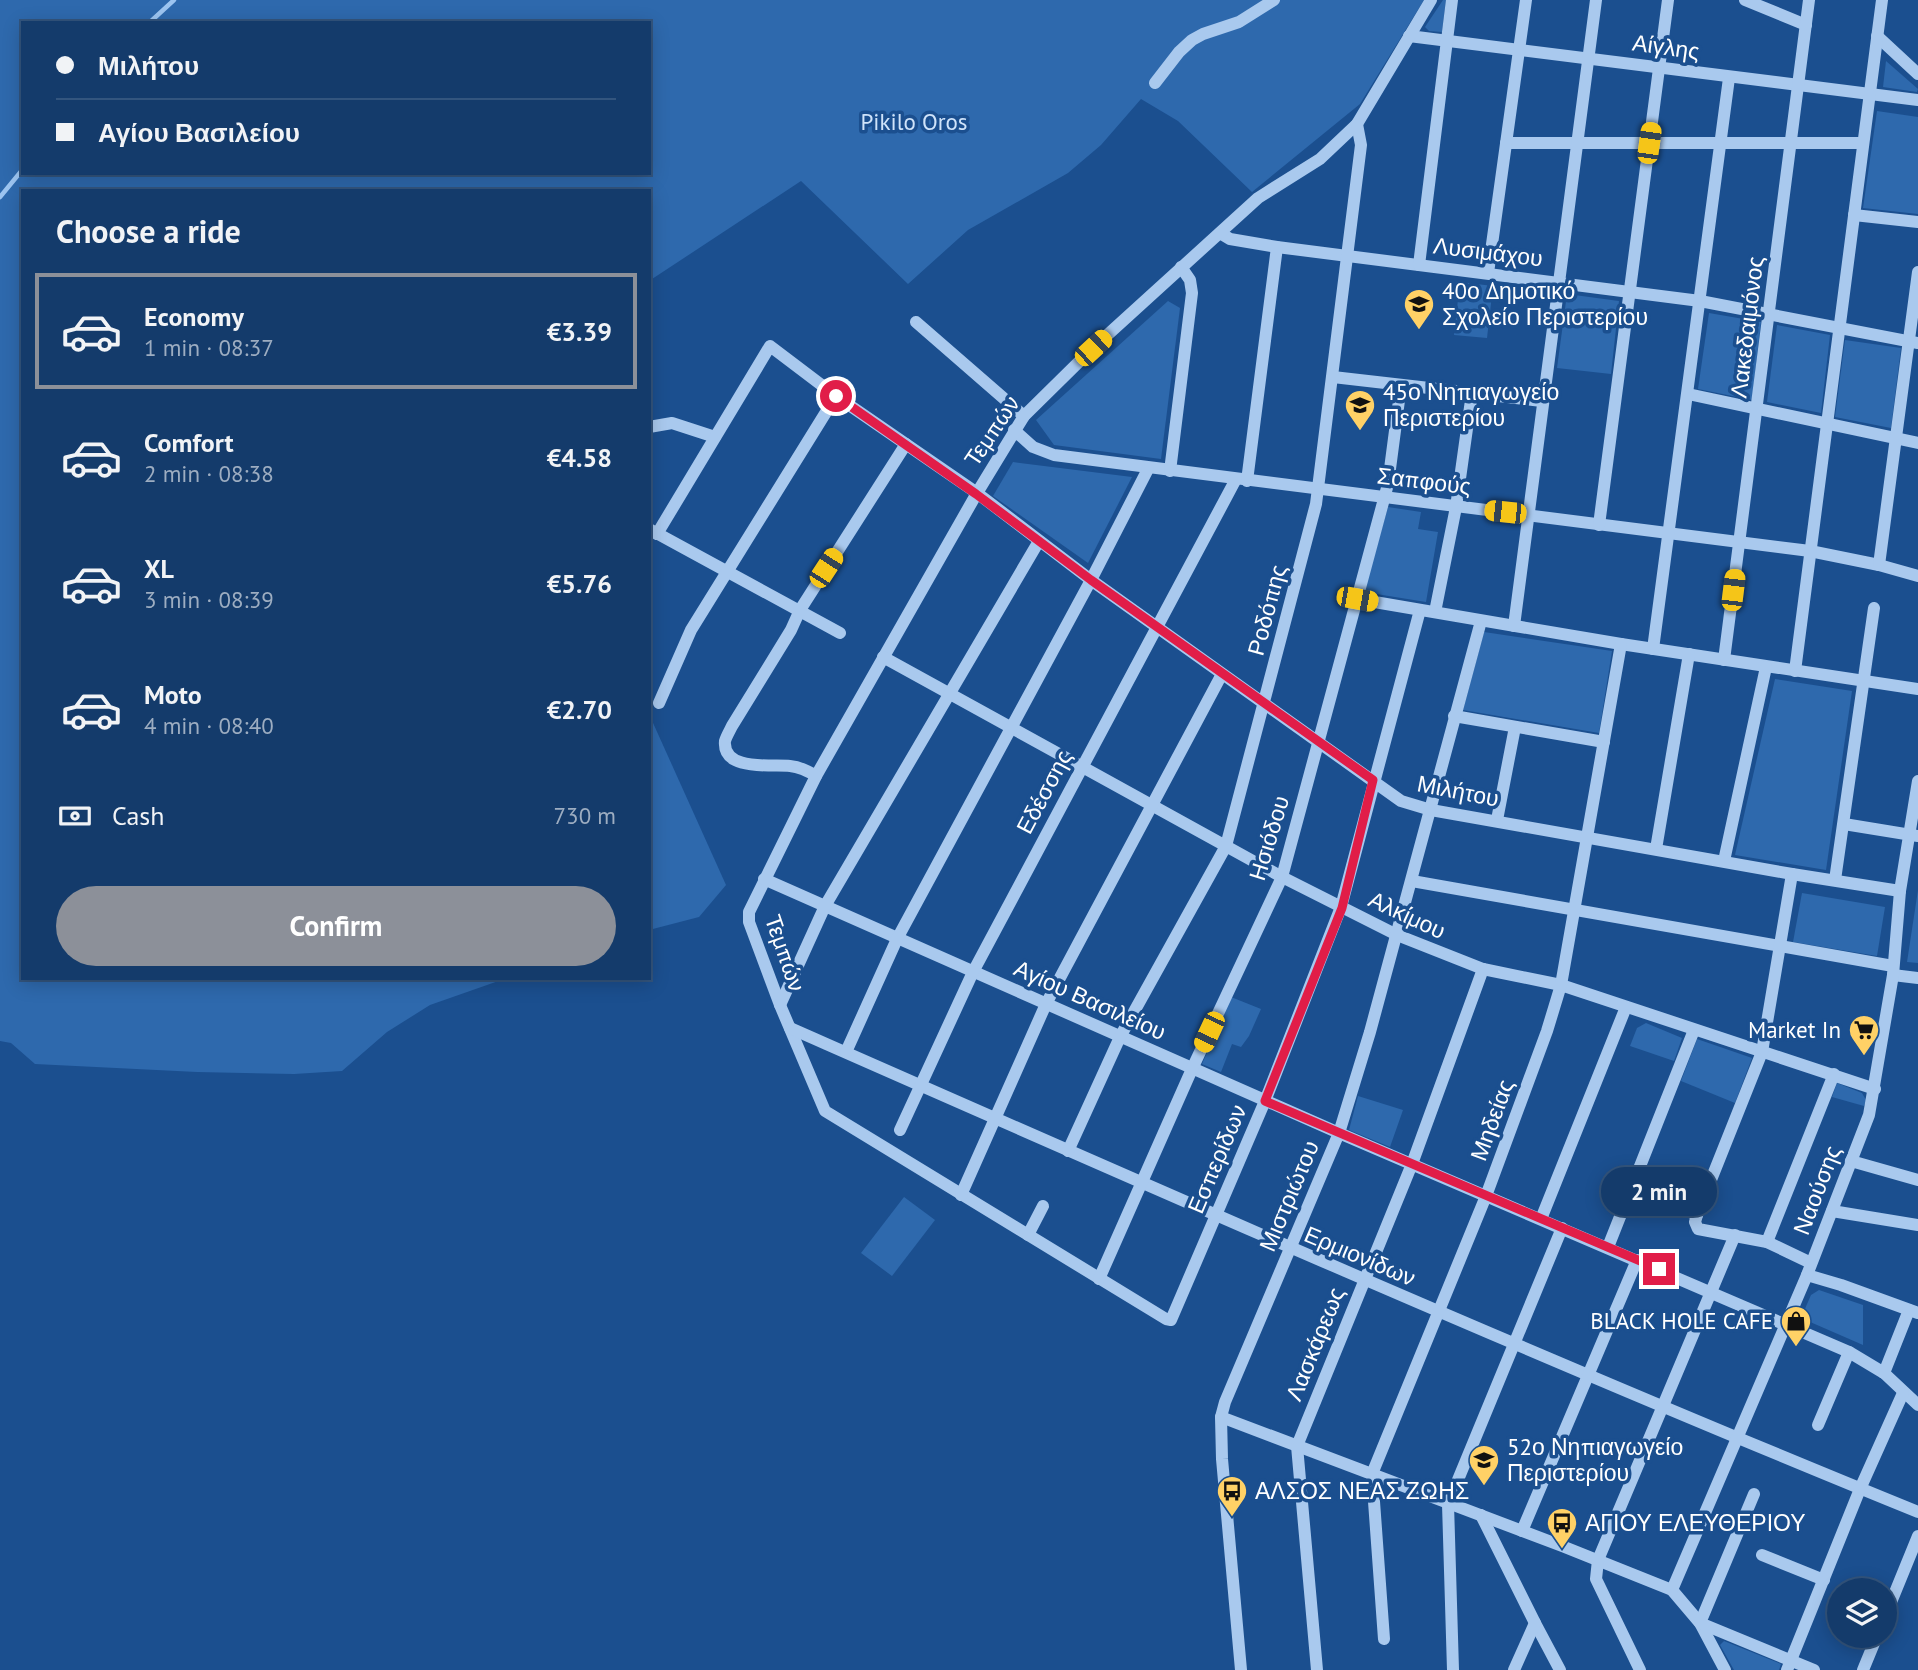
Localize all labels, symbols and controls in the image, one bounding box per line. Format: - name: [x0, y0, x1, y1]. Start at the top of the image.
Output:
- street label: Αίγλης: [1631, 27, 1701, 66]
- text: Μιλήτου: [98, 49, 199, 82]
- park label: Pikilo Oros: [861, 107, 967, 136]
- text: Αγίου Βασιλείου: [98, 116, 300, 149]
- car: [1636, 121, 1663, 165]
- text: Choose a ride: [56, 210, 241, 252]
- street label: Λυσιμάχου: [1432, 230, 1544, 273]
- street label: Λακεδαιμόνος: [1723, 254, 1770, 399]
- place label: 40ο Δημοτικό Σχολείο Περιστερίου: [1442, 276, 1648, 331]
- school or university icon: 40ο Δημοτικό Σχολείο Περιστερίου: [1402, 287, 1436, 331]
- icon: car: [60, 300, 123, 363]
- text: Economy: [144, 300, 244, 333]
- text: €3.39: [547, 315, 612, 348]
- car: [1071, 326, 1116, 370]
- text: 1 min · 08:37: [144, 333, 274, 362]
- place label: 45ο Νηπιαγωγείο Περιστερίου: [1383, 377, 1559, 432]
- route start: [820, 380, 852, 412]
- school or university icon: 45ο Νηπιαγωγείο Περιστερίου: [1343, 388, 1377, 432]
- street label: Τεμπών: [957, 390, 1026, 472]
- icon: car: [60, 426, 123, 489]
- text: Comfort: [144, 426, 234, 459]
- text: €4.58: [547, 441, 612, 474]
- text: 2 min · 08:38: [144, 459, 274, 488]
- street label: Σαπφούς: [1376, 460, 1473, 501]
- car: [1484, 499, 1527, 525]
- car: [806, 545, 847, 591]
- icon: car: [60, 552, 123, 615]
- text: XL: [144, 552, 174, 585]
- street label: Ροδόπης: [1240, 561, 1293, 658]
- text: €5.76: [547, 567, 612, 600]
- car: [1721, 568, 1746, 612]
- text: 3 min · 08:39: [144, 585, 274, 614]
- car: [1335, 585, 1380, 613]
- icon: car: [60, 678, 123, 741]
- text: Moto: [144, 678, 202, 711]
- text: €2.70: [547, 693, 612, 726]
- text: 4 min · 08:40: [144, 711, 274, 740]
- street label: Εδέσσης: [1009, 745, 1078, 839]
- street label: Μιλήτου: [1415, 768, 1501, 813]
- street label: Ησιόδου: [1242, 792, 1295, 884]
- icon: cash: [56, 797, 94, 835]
- text: Cash: [112, 799, 164, 832]
- text: 730 m: [554, 801, 616, 830]
- street label: Αλκίμου: [1364, 884, 1450, 945]
- button: Confirm: [56, 886, 616, 966]
- street label: Τεμπών: [759, 911, 812, 995]
- street label: Αγίου Βασιλείου: [1010, 953, 1171, 1046]
- car: [1191, 1009, 1228, 1055]
- supermarket icon: Market In: [1847, 1013, 1881, 1057]
- place label: Market In: [1748, 1015, 1841, 1044]
- street label: Μηδείας: [1463, 1075, 1520, 1164]
- street label: Εσπερίδων: [1181, 1100, 1252, 1218]
- street label: Μιστριώτου: [1252, 1136, 1325, 1256]
- street label: Ναούσης: [1786, 1141, 1847, 1239]
- callout: 2 min: [1601, 1168, 1717, 1216]
- text: 2 min: [1631, 1177, 1687, 1206]
- street label: Ερμιονίδων: [1300, 1219, 1420, 1292]
- route end: [1643, 1253, 1675, 1285]
- street label: Λασκάρεως: [1279, 1283, 1350, 1405]
- shop icon: BLACK HOLE CAFE: [1779, 1304, 1813, 1348]
- place label: BLACK HOLE CAFE: [1590, 1306, 1773, 1335]
- place label: 52ο Νηπιαγωγείο Περιστερίου: [1507, 1432, 1683, 1487]
- school or university icon: 52ο Νηπιαγωγείο Περιστερίου: [1467, 1443, 1501, 1487]
- bus stop icon: ΑΛΣΟΣ ΝΕΑΣ ΖΩΗΣ: [1215, 1474, 1249, 1518]
- place label: ΑΛΣΟΣ ΝΕΑΣ ΖΩΗΣ: [1255, 1476, 1469, 1505]
- bus stop icon: ΑΓΙΟΥ ΕΛΕΥΘΕΡΙΟΥ: [1545, 1506, 1579, 1550]
- place label: ΑΓΙΟΥ ΕΛΕΥΘΕΡΙΟΥ: [1585, 1508, 1806, 1537]
- map controls: [1827, 1578, 1897, 1648]
- button: layers: [1827, 1578, 1897, 1648]

